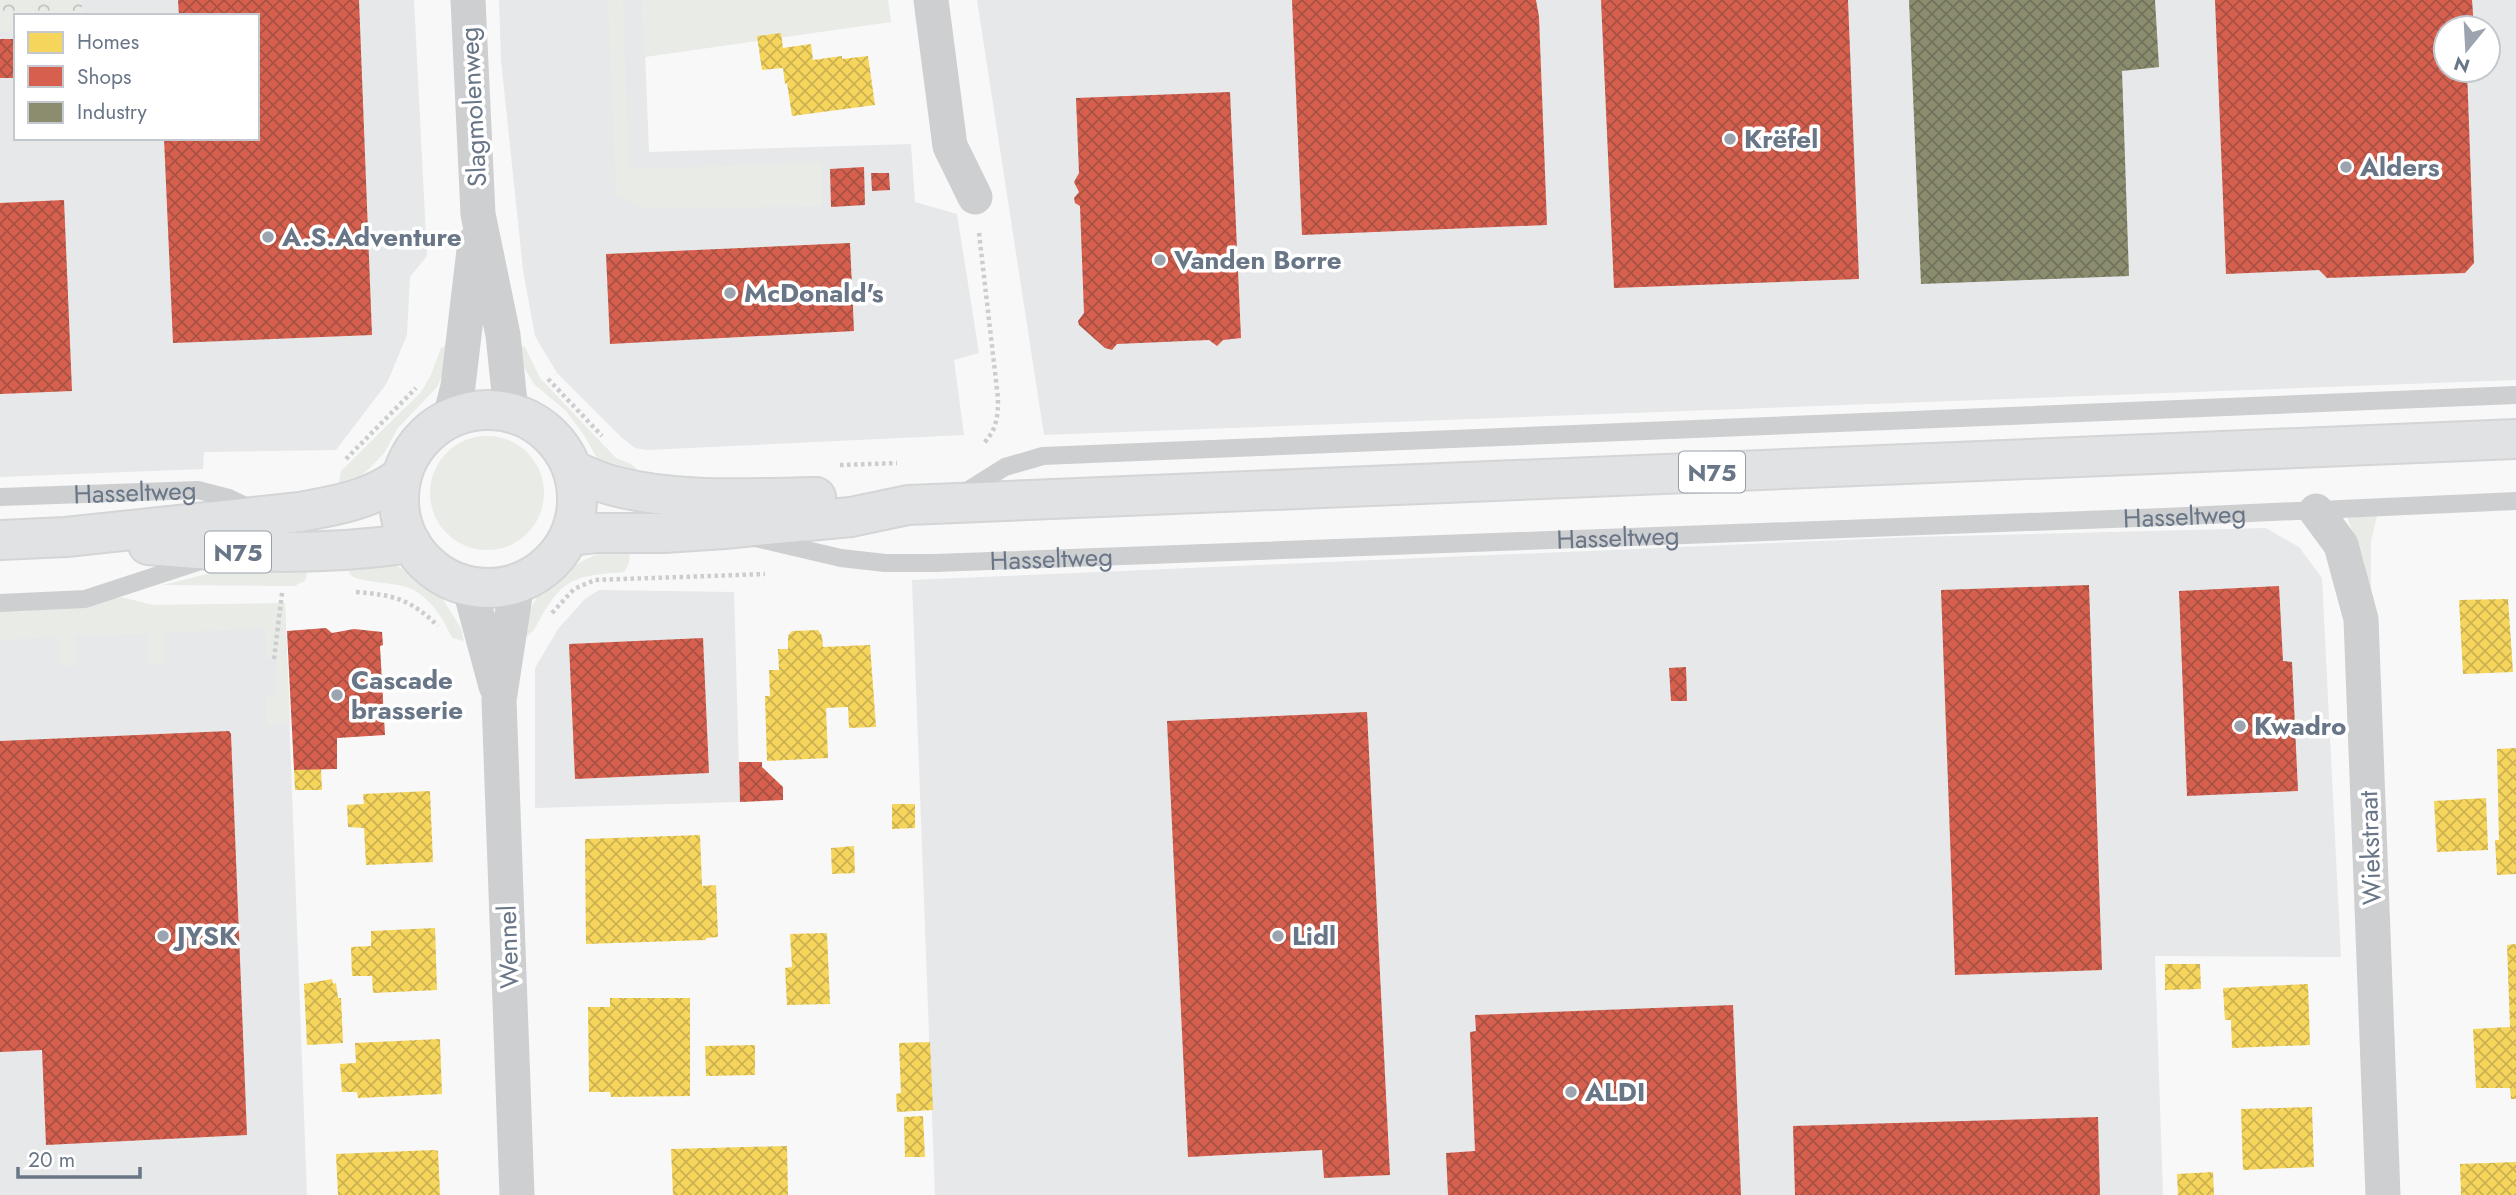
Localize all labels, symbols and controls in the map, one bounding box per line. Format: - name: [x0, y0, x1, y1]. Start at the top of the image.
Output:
- legend: [14, 14, 259, 140]
- north arrow: [2432, 14, 2502, 84]
- street label: Slagmolenweg: [450, 26, 496, 188]
- text: Homes: [77, 27, 139, 57]
- text: N: [2451, 50, 2473, 80]
- text: Shops: [77, 62, 131, 92]
- text: Industry: [77, 97, 148, 127]
- place label: Krëfel: [1744, 120, 1818, 158]
- marker: Krëfel: [1722, 131, 1738, 147]
- place label: Alders: [2359, 148, 2440, 186]
- marker: Alders: [2338, 159, 2354, 175]
- place label: A.S.Adventure: [281, 218, 462, 256]
- marker: A.S.Adventure: [260, 229, 276, 245]
- place label: Vanden Borre: [1173, 241, 1342, 279]
- marker: Vanden Borre: [1152, 252, 1168, 268]
- place label: McDonald's: [744, 274, 884, 312]
- marker: McDonald's: [722, 285, 738, 301]
- road number: N75: [1679, 452, 1745, 492]
- street label: Hasseltweg: [73, 471, 197, 513]
- street label: Hasseltweg: [2122, 494, 2247, 538]
- street label: Hasseltweg: [1556, 516, 1680, 559]
- road number: N75: [205, 532, 271, 572]
- street label: Hasseltweg: [989, 537, 1114, 580]
- place label: Cascade brasserie: [351, 661, 463, 729]
- marker: Cascade brasserie: [329, 687, 345, 703]
- place label: Kwadro: [2254, 707, 2346, 745]
- marker: Kwadro: [2232, 718, 2248, 734]
- street label: Wiekstraat: [2349, 790, 2391, 906]
- street label: Wennel: [488, 904, 528, 990]
- place label: JYSK: [172, 917, 238, 955]
- place label: Lidl: [1292, 917, 1336, 955]
- marker: JYSK: [155, 928, 171, 944]
- marker: Lidl: [1270, 928, 1286, 944]
- place label: ALDI: [1584, 1073, 1645, 1111]
- marker: ALDI: [1563, 1084, 1579, 1100]
- scale bar: [18, 1136, 140, 1180]
- text: 20 m: [28, 1145, 75, 1175]

